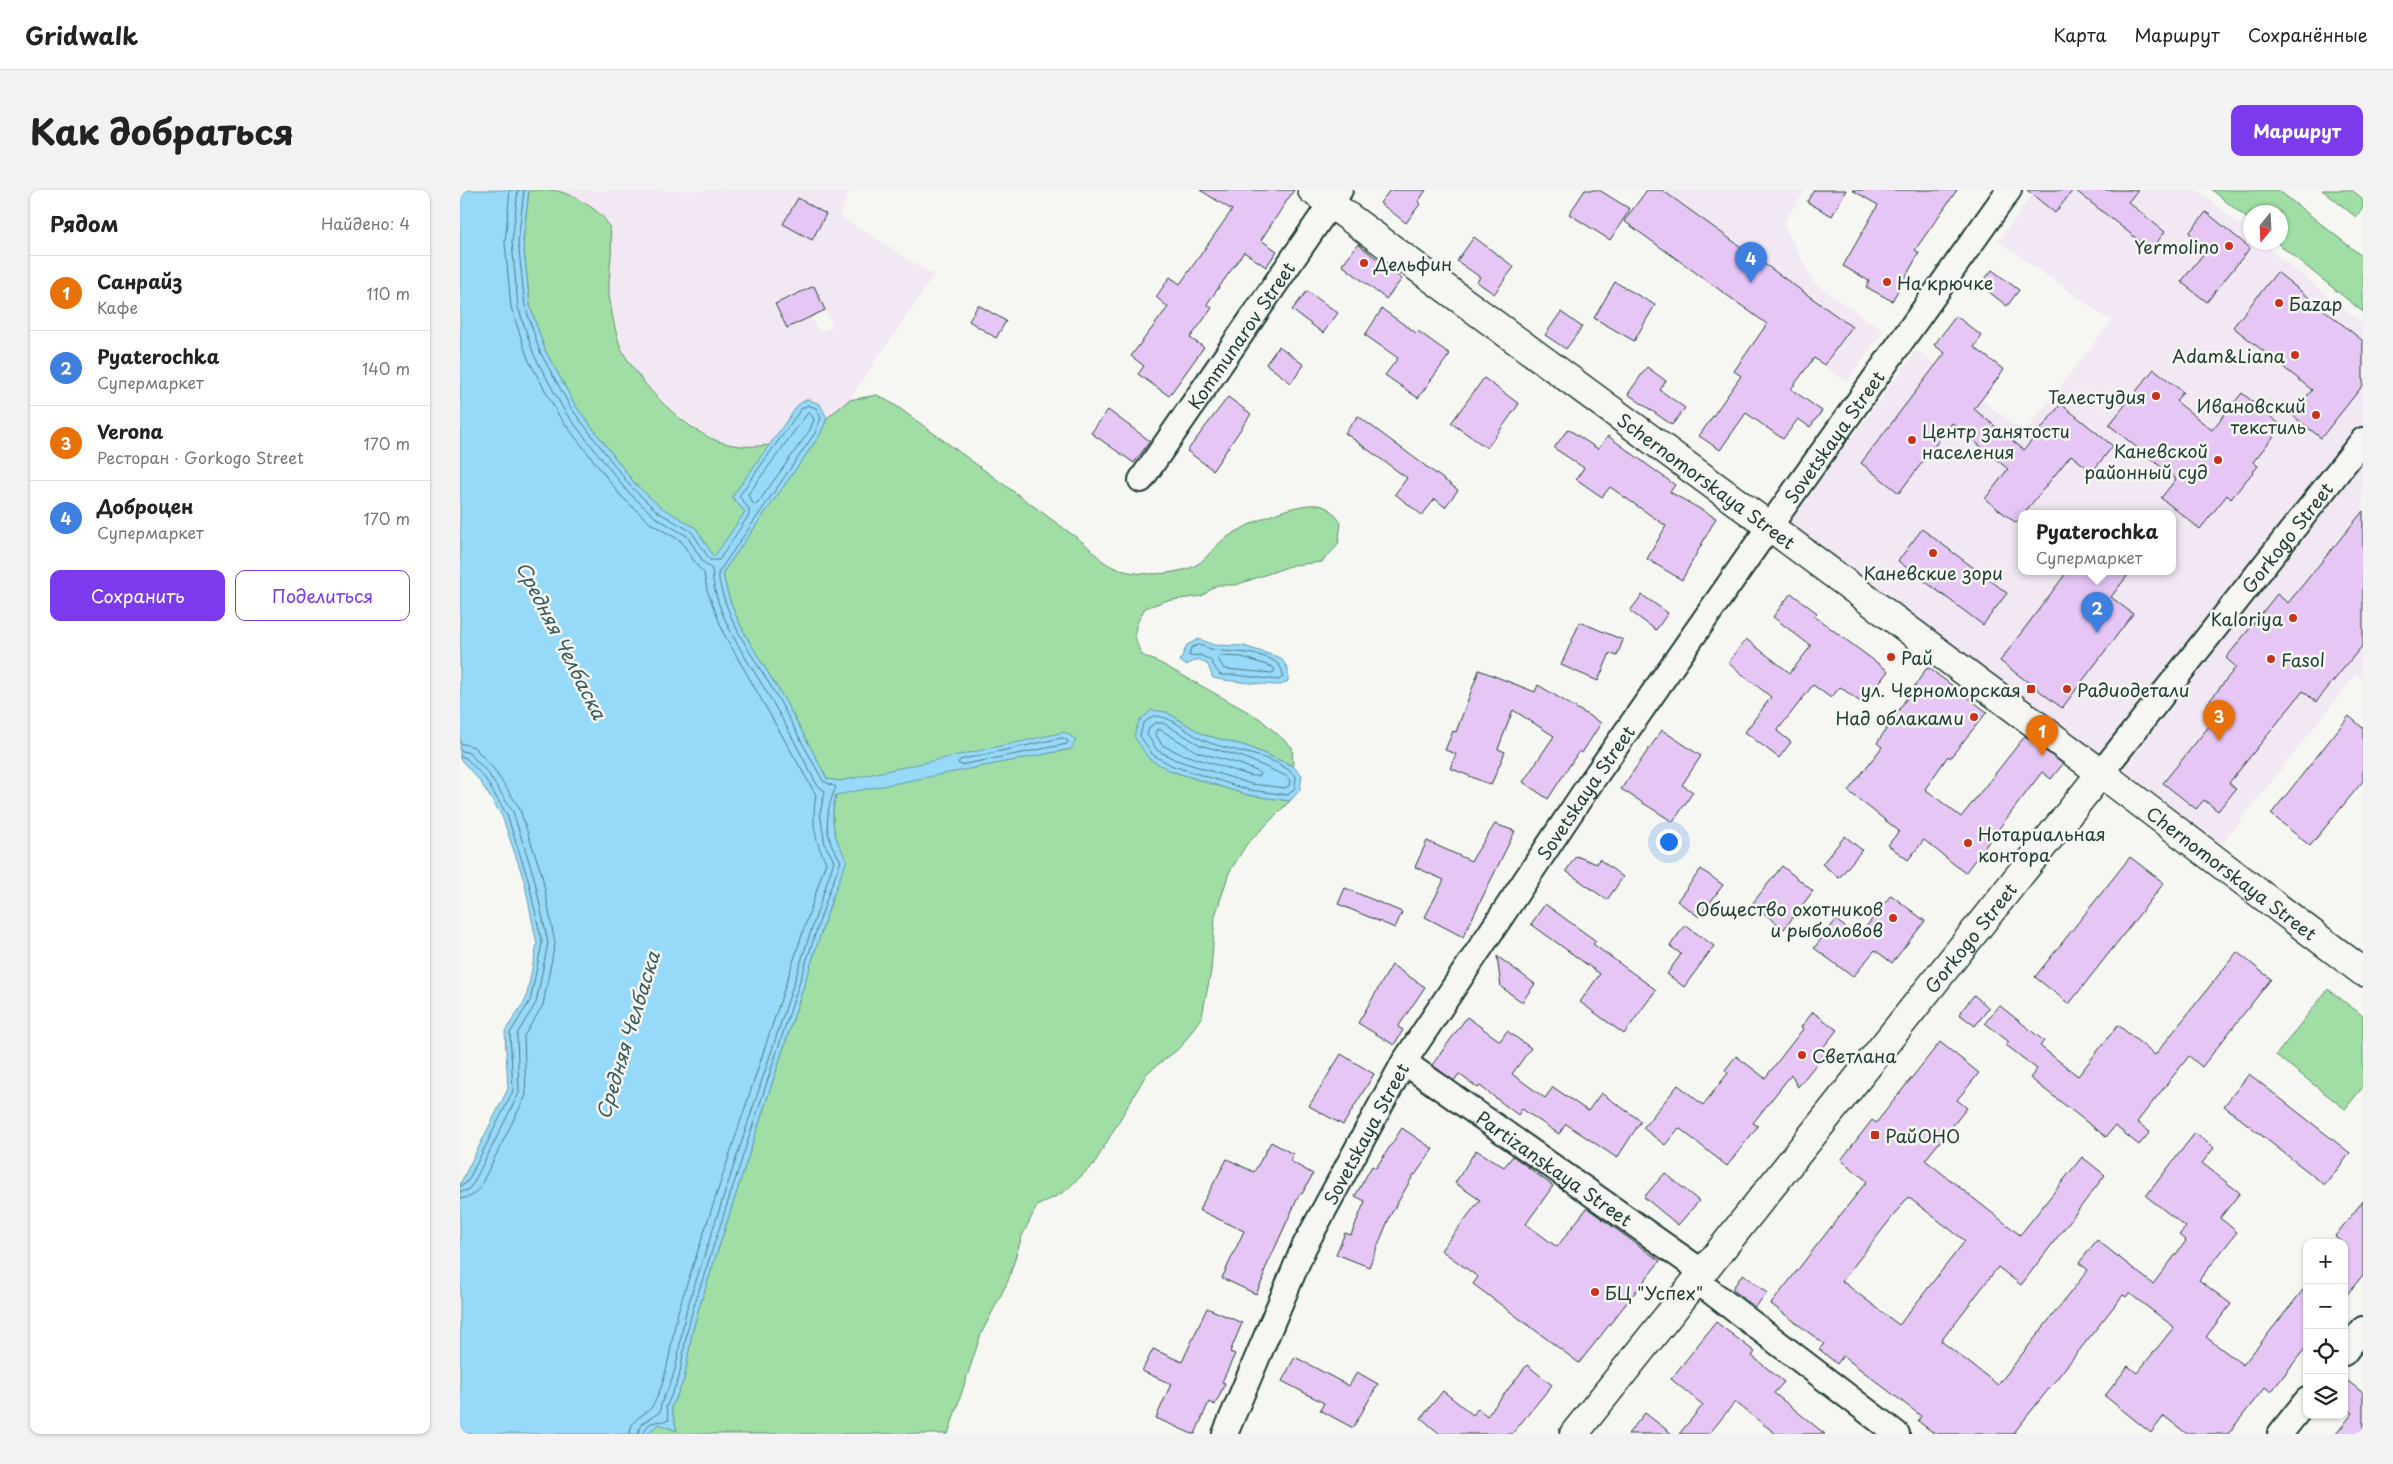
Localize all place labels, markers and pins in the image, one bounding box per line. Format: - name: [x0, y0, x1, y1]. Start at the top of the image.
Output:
- place label: Yermolino: [2134, 233, 2219, 260]
- marker: Yermolino: [2223, 240, 2235, 252]
- pin: 4: [1735, 242, 1767, 283]
- place label: Дельфин: [1373, 250, 1452, 277]
- marker: Дельфин: [1358, 257, 1370, 269]
- place label: На крючке: [1897, 269, 1993, 296]
- marker: На крючке: [1881, 276, 1893, 288]
- place label: Баzар: [2289, 290, 2342, 317]
- marker: Баzар: [2273, 297, 2285, 309]
- place label: Adam&Liana: [2172, 342, 2286, 369]
- marker: Adam&Liana: [2289, 349, 2301, 361]
- place label: Телестудия: [2048, 383, 2146, 410]
- marker: Телестудия: [2150, 390, 2162, 402]
- place label: Ивановский текстиль: [2197, 392, 2306, 440]
- marker: Ивановский текстиль: [2310, 409, 2322, 421]
- place label: Центр занятости населения: [1922, 417, 2070, 465]
- marker: Центр занятости населения: [1906, 434, 1918, 446]
- place label: Каневской районный суд: [2084, 437, 2208, 485]
- marker: Каневской районный суд: [2212, 454, 2224, 466]
- marker: Каневские зори: [1927, 547, 1939, 559]
- place label: Каневские зори: [1863, 559, 2003, 586]
- pin: 2: [2081, 592, 2113, 633]
- place label: Kaloriya: [2211, 605, 2284, 632]
- marker: Kaloriya: [2287, 612, 2299, 624]
- place label: Рай: [1901, 644, 1933, 671]
- place label: Fasol: [2281, 646, 2325, 673]
- marker: Рай: [1885, 651, 1897, 663]
- marker: Fasol: [2265, 653, 2277, 665]
- place label: ул. Черноморская: [1861, 676, 2021, 703]
- place label: Радиодетали: [2077, 676, 2189, 703]
- marker: ул. Черноморская: [2025, 683, 2037, 695]
- marker: Радиодетали: [2061, 683, 2073, 695]
- pin: 3: [2203, 700, 2235, 741]
- place label: Над облаками: [1836, 704, 1964, 731]
- marker: Над облаками: [1968, 711, 1980, 723]
- pin: 1: [2026, 715, 2058, 756]
- place label: Нотариальная контора: [1978, 820, 2106, 868]
- marker: Нотариальная контора: [1962, 837, 1974, 849]
- place label: Общество охотников и рыболовов: [1695, 895, 1883, 943]
- marker: Общество охотников и рыболовов: [1887, 912, 1899, 924]
- place label: Светлана: [1812, 1042, 1897, 1069]
- marker: Светлана: [1796, 1049, 1808, 1061]
- place label: РайОНО: [1885, 1122, 1960, 1149]
- marker: РайОНО: [1869, 1129, 1881, 1141]
- place label: БЦ "Успех": [1605, 1279, 1703, 1306]
- marker: БЦ "Успех": [1589, 1286, 1601, 1298]

